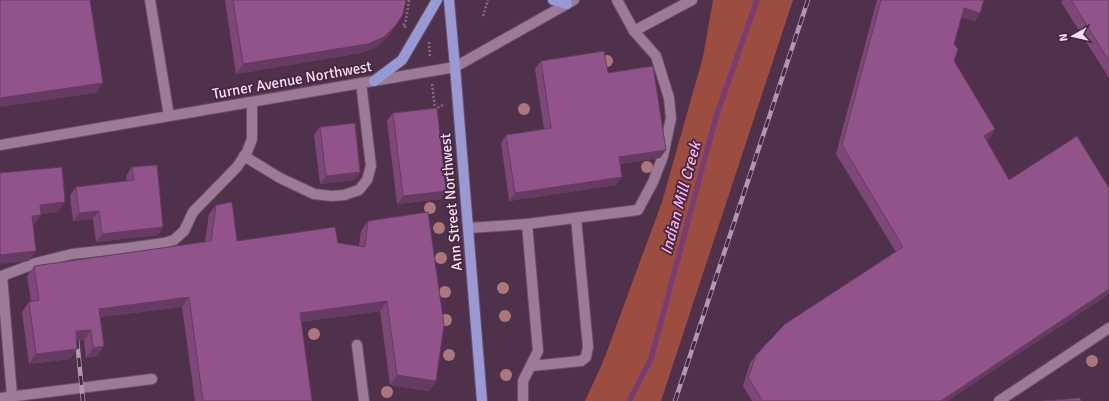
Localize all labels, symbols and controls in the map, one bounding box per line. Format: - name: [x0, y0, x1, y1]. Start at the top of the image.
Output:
- north arrow: [1053, 16, 1093, 56]
- text: N: [1057, 33, 1071, 42]
- street label: Turner Avenue Northwest: [211, 57, 373, 103]
- street label: Ann Street Northwest: [436, 132, 466, 272]
- water label: Indian Mill Creek: [656, 138, 706, 257]

